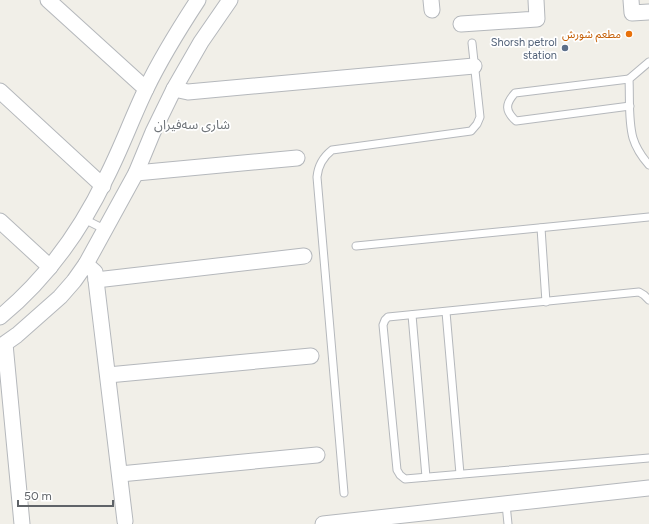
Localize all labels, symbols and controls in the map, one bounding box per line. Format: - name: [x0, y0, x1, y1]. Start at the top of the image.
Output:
- place label: مطعم شورش: [562, 28, 621, 43]
- marker: مطعم شورش: [624, 29, 634, 39]
- place label: Shorsh petrol station: [491, 36, 557, 62]
- marker: Shorsh petrol station: [560, 43, 570, 53]
- district label: شاری سەفیران: [154, 117, 230, 133]
- scale bar: [18, 482, 113, 508]
- text: 50 m: [24, 489, 52, 503]

